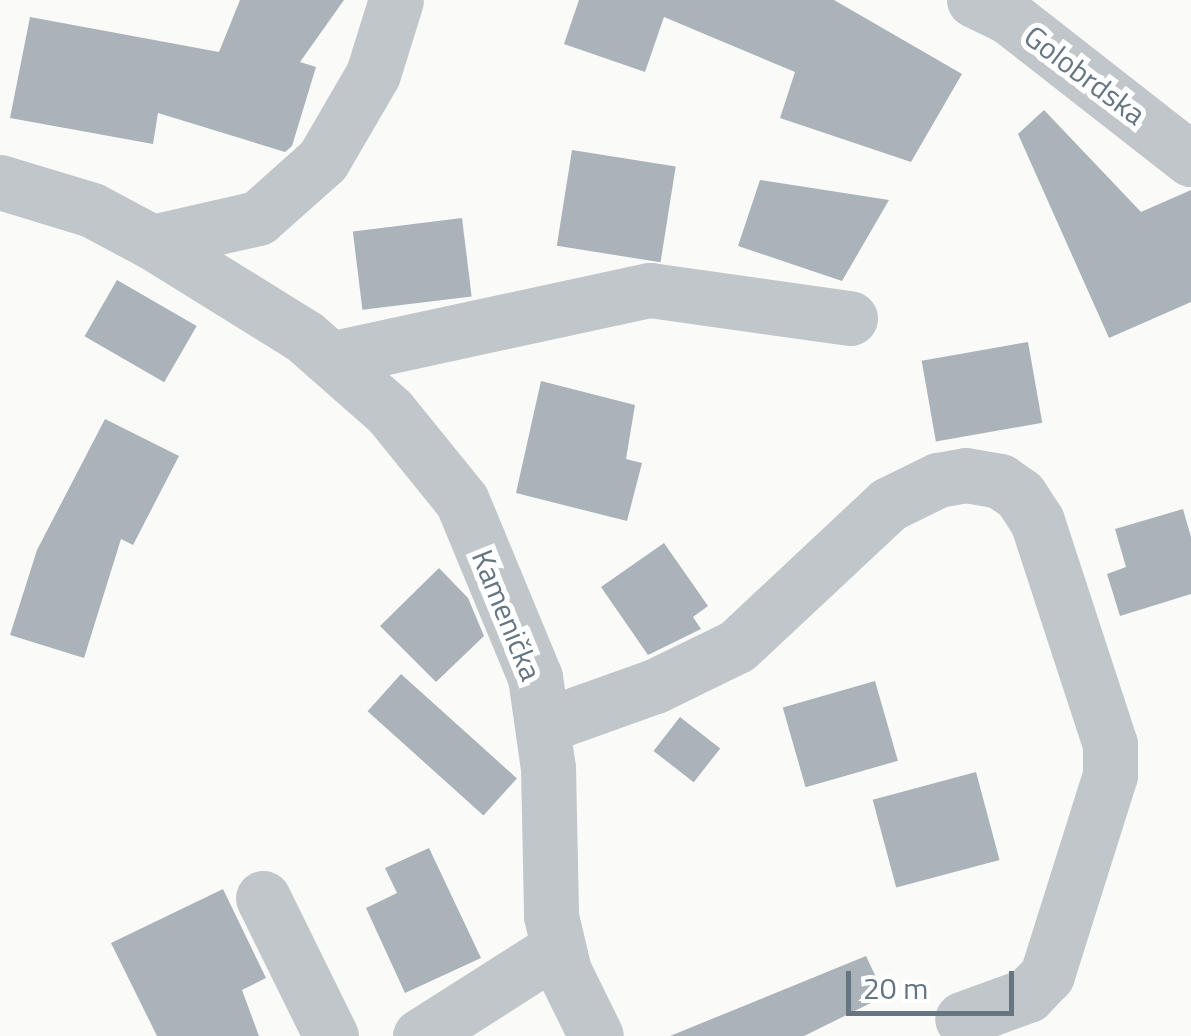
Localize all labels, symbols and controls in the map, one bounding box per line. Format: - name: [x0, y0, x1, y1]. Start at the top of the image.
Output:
- street label: Golobrdska: [1017, 18, 1153, 132]
- street label: Kamenička: [465, 545, 549, 685]
- scale bar: [851, 951, 1018, 1013]
- text: 20 m: [863, 965, 928, 1011]

